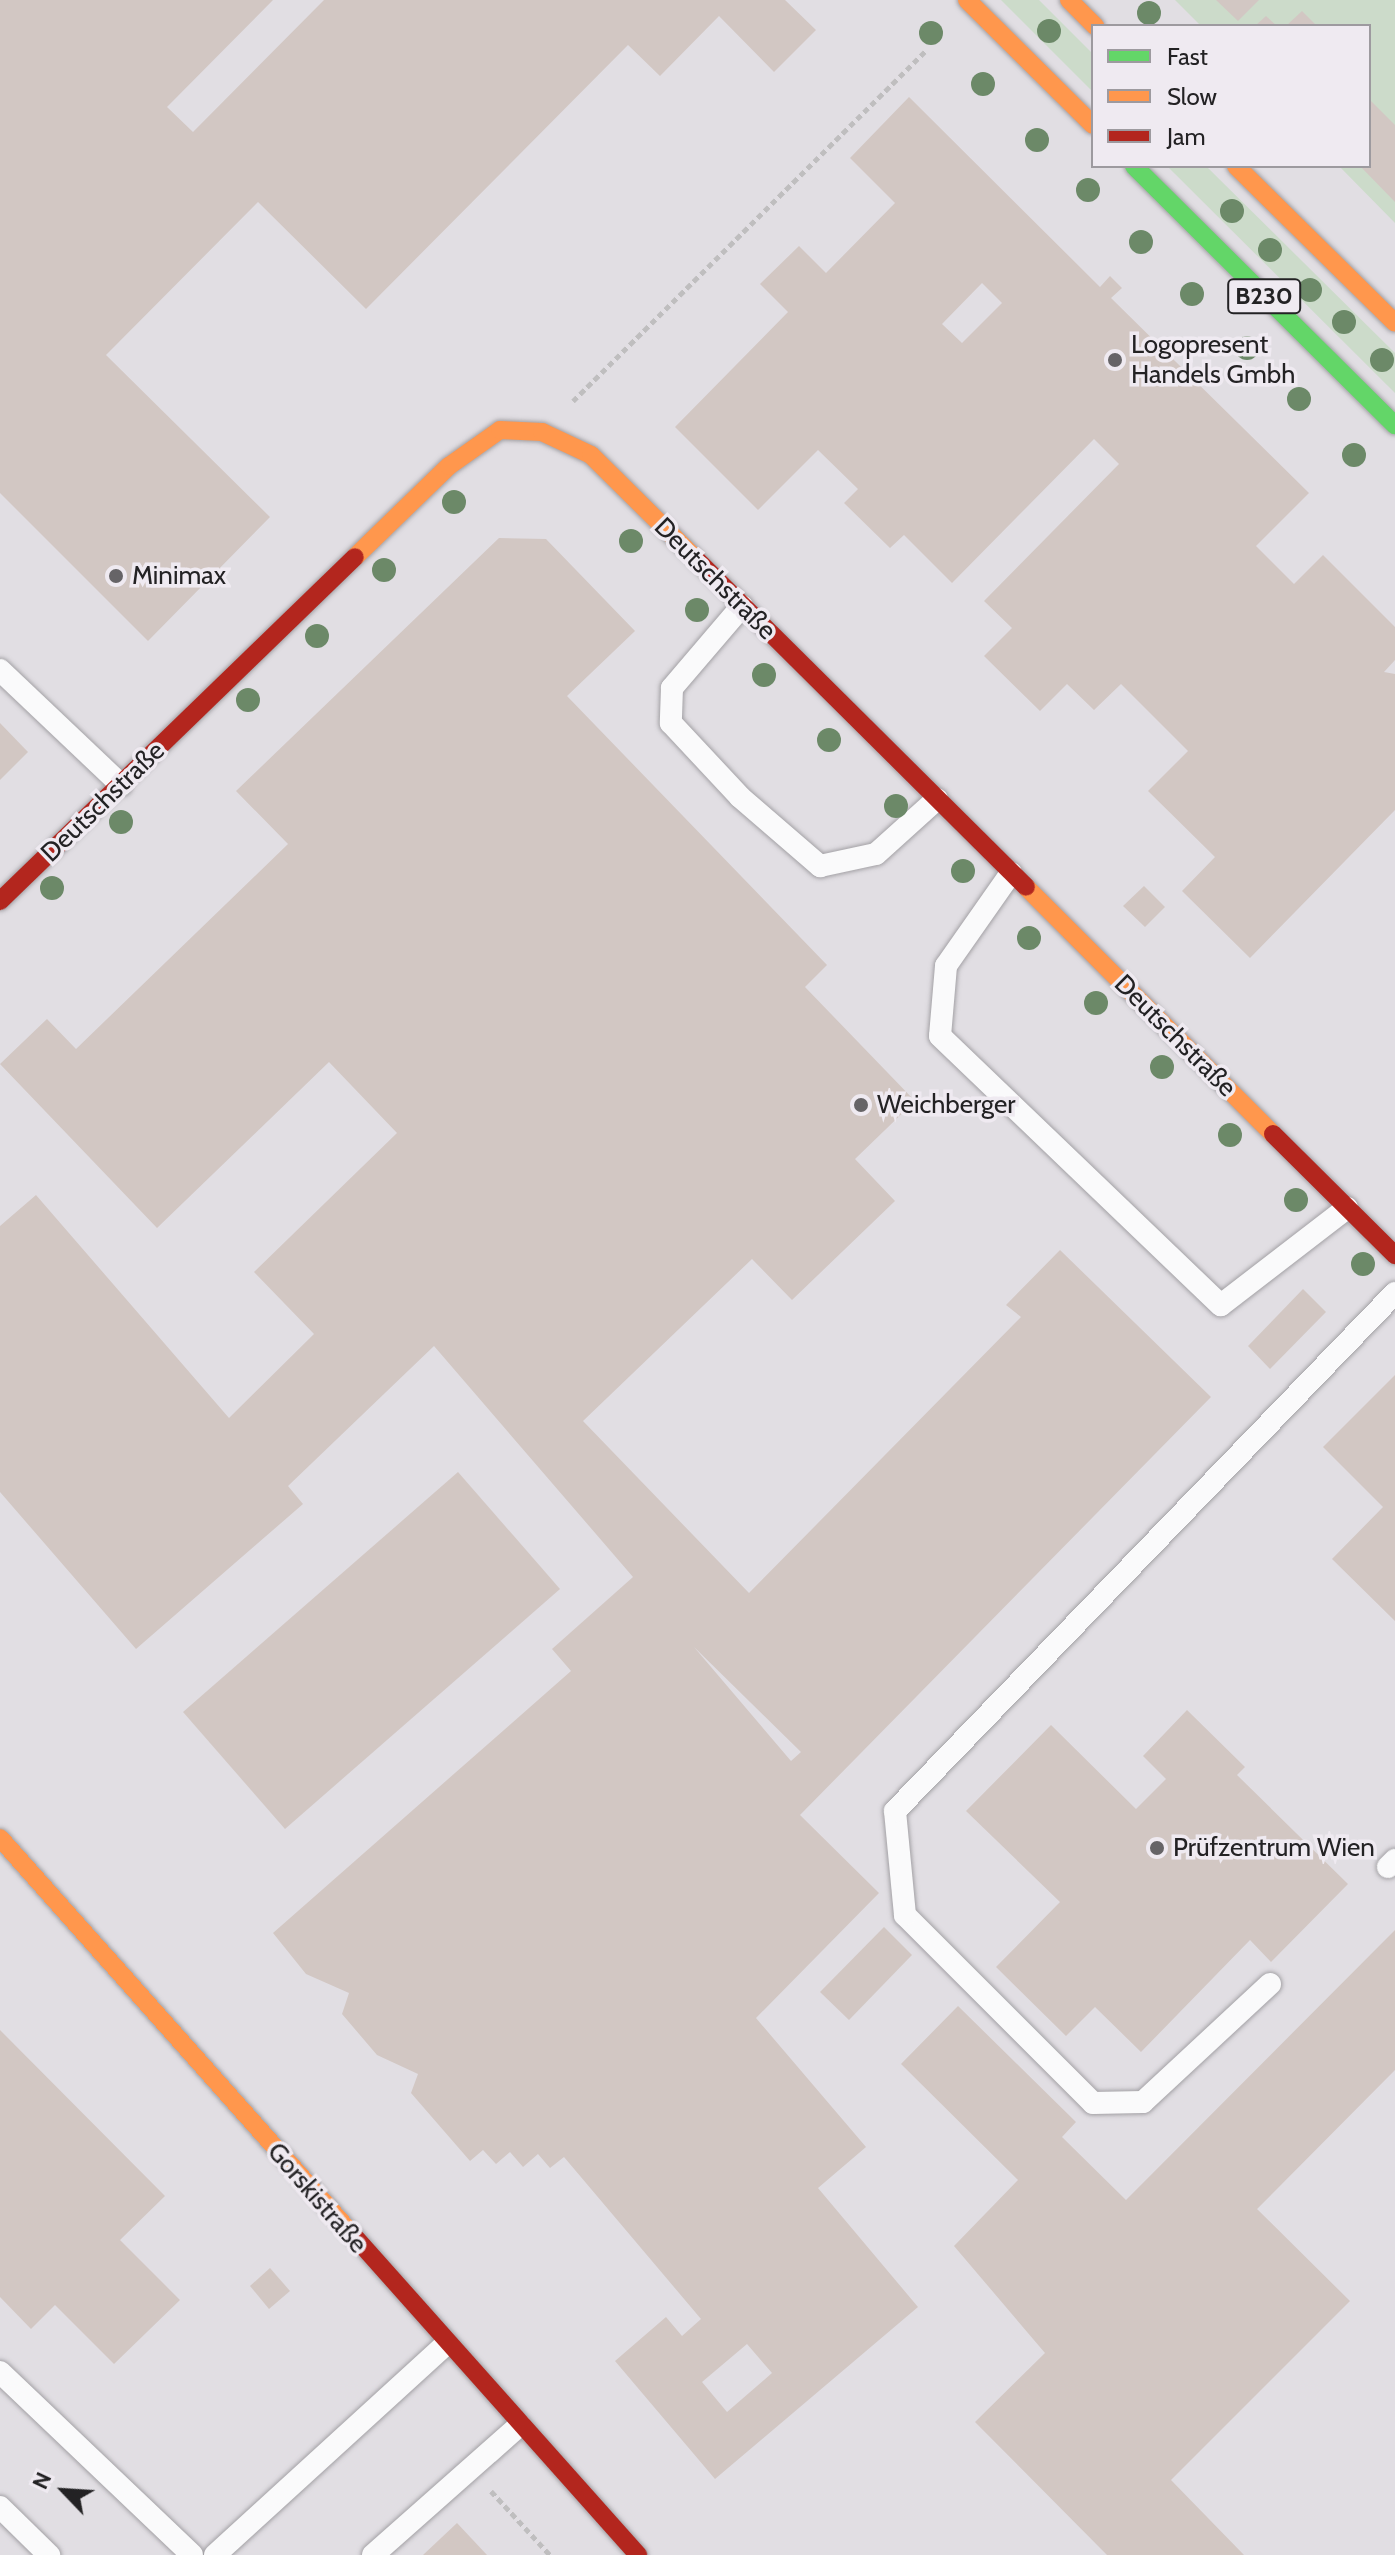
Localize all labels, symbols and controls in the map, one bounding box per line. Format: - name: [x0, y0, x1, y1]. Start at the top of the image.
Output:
- legend: [1091, 24, 1371, 168]
- text: Fast: [1167, 42, 1208, 71]
- text: Slow: [1167, 82, 1217, 111]
- text: Jam: [1167, 122, 1205, 151]
- road number: B230: [1226, 276, 1302, 316]
- place label: Logopresent Handels Gmbh: [1131, 329, 1295, 390]
- marker: Logopresent Handels Gmbh: [1106, 351, 1124, 369]
- street label: Deutschstraße: [648, 512, 782, 646]
- place label: Minimax: [132, 560, 226, 592]
- marker: Minimax: [107, 567, 125, 585]
- street label: Deutschstraße: [35, 735, 171, 869]
- street label: Deutschstraße: [1108, 969, 1242, 1103]
- place label: Weichberger: [877, 1089, 1016, 1121]
- marker: Weichberger: [852, 1096, 870, 1114]
- place label: Prüfzentrum Wien: [1173, 1832, 1375, 1864]
- marker: Prüfzentrum Wien: [1148, 1839, 1166, 1857]
- street label: Gorskistraße: [261, 2136, 373, 2260]
- north arrow: [24, 2451, 104, 2531]
- text: N: [26, 2468, 57, 2493]

